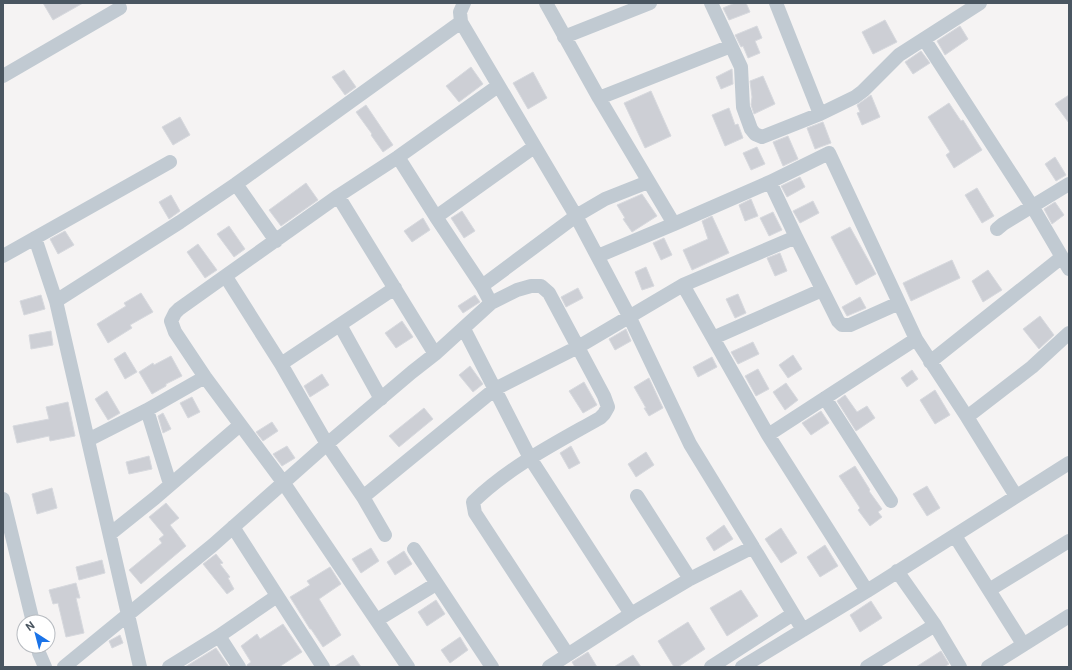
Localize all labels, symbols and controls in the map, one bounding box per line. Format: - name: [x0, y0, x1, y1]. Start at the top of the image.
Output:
- north arrow: [16, 614, 56, 654]
- text: N: [23, 619, 38, 634]

